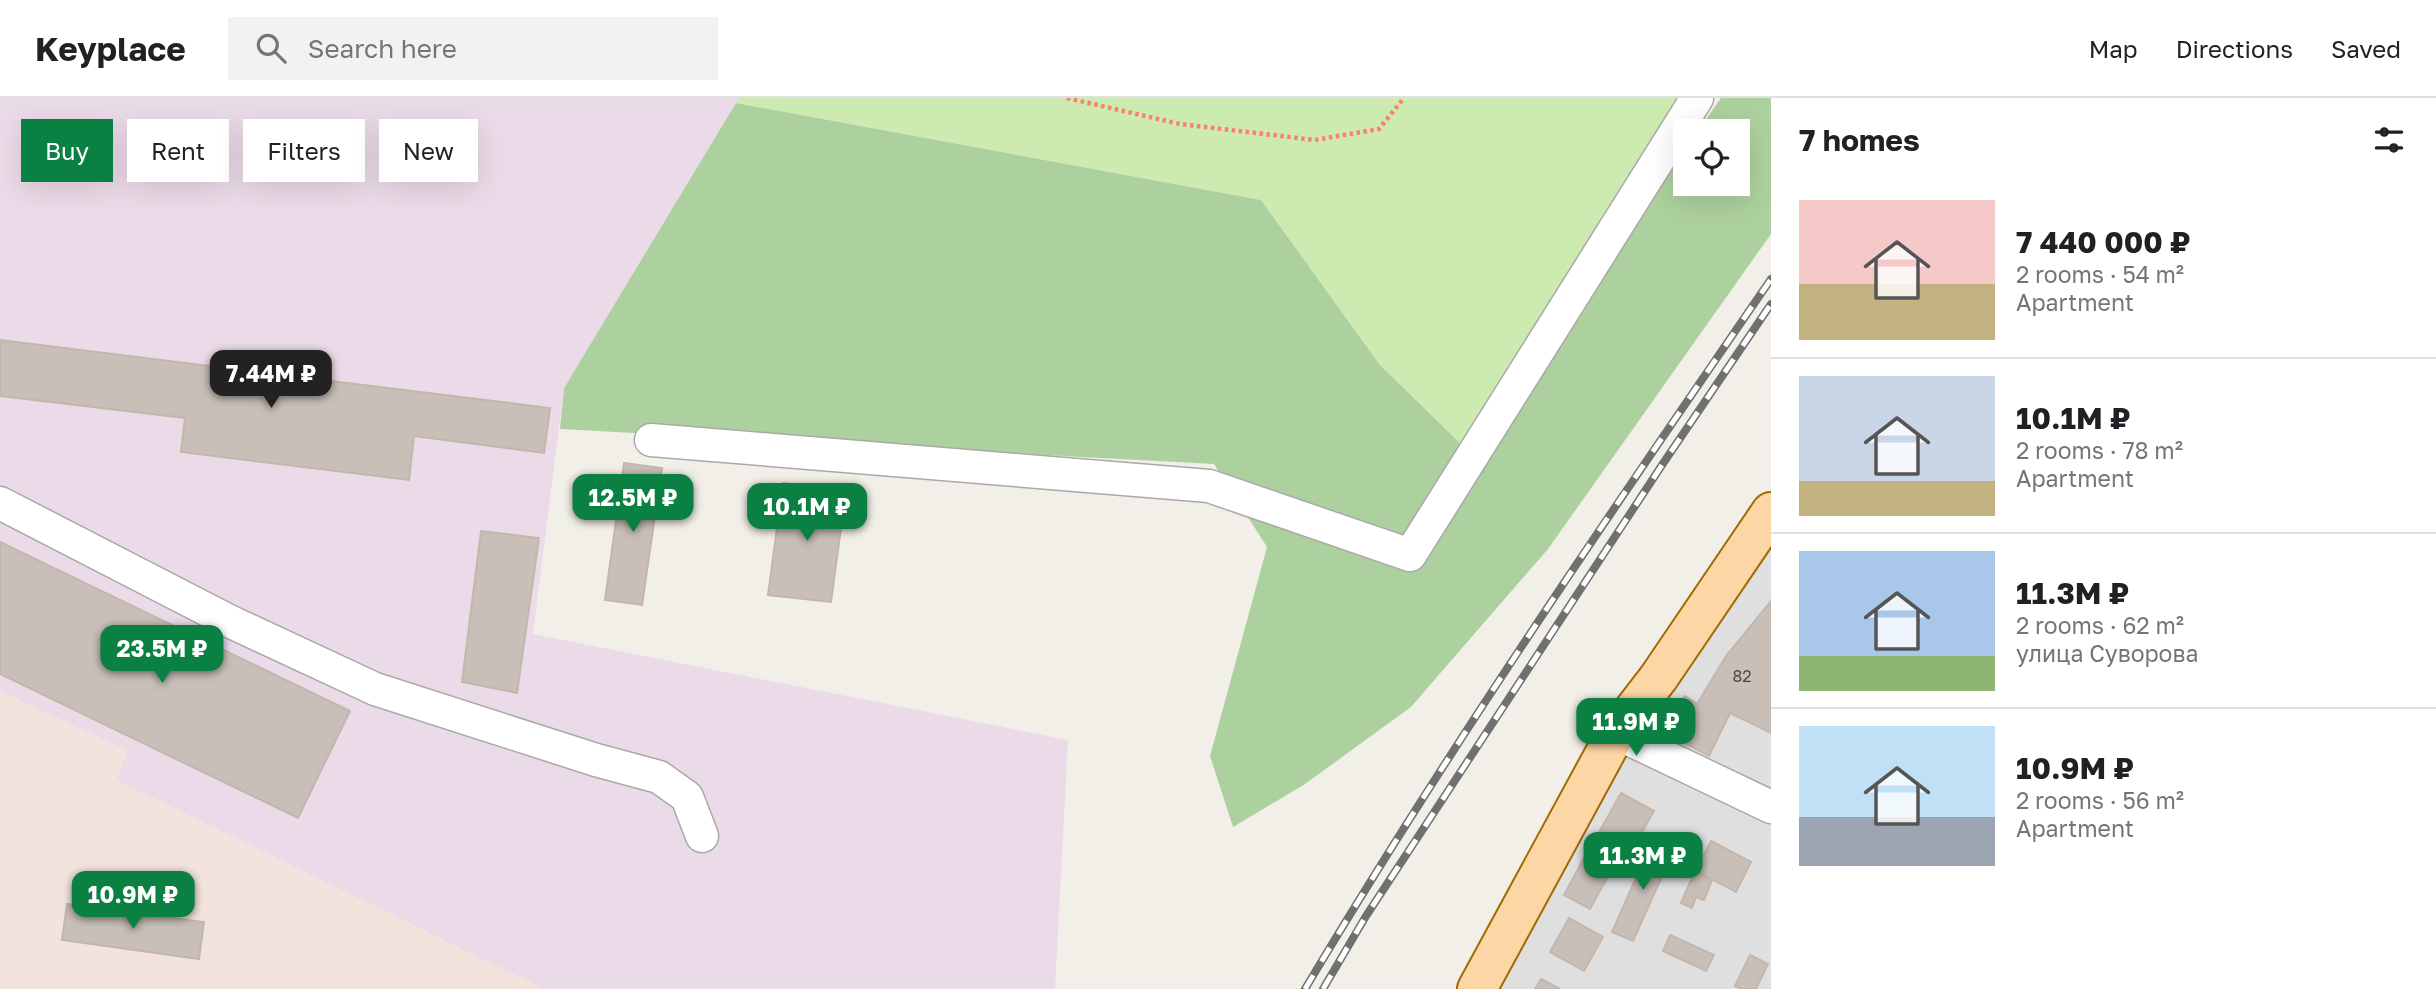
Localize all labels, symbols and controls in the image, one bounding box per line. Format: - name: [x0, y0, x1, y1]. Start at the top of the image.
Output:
- search box: [228, 17, 718, 80]
- text: Keyplace: [35, 29, 186, 68]
- icon: search: [252, 29, 290, 67]
- text: Search here: [308, 33, 457, 64]
- text: Map: [2089, 34, 2138, 63]
- text: Directions: [2176, 34, 2293, 63]
- text: Saved: [2331, 34, 2401, 63]
- chip: Buy: [21, 119, 113, 182]
- chip: Rent: [127, 119, 229, 182]
- chip: Filters: [243, 119, 365, 182]
- chip: New: [379, 119, 478, 182]
- map controls: [1673, 119, 1750, 196]
- button: locate: [1673, 119, 1750, 196]
- icon: filters: [2370, 121, 2408, 159]
- text: 7 homes: [1799, 122, 1920, 158]
- text: 7 440 000 ₽: [2016, 224, 2191, 260]
- icon: home: [1855, 228, 1939, 312]
- text: 2 rooms · 54 m²: [2016, 260, 2184, 288]
- text: Apartment: [2016, 288, 2134, 316]
- pin: 7.44M ₽: [206, 350, 336, 410]
- text: 7.44M ₽: [226, 359, 316, 387]
- text: 10.1M ₽: [2016, 400, 2130, 436]
- icon: home: [1855, 404, 1939, 488]
- text: 2 rooms · 78 m²: [2016, 436, 2183, 464]
- text: Apartment: [2016, 464, 2134, 492]
- pin: 12.5M ₽: [568, 474, 698, 534]
- text: 12.5M ₽: [588, 483, 678, 511]
- pin: 10.1M ₽: [742, 484, 872, 543]
- text: 10.1M ₽: [763, 492, 851, 520]
- text: 11.3M ₽: [2016, 575, 2129, 611]
- icon: home: [1855, 579, 1939, 663]
- text: 2 rooms · 62 m²: [2016, 611, 2184, 639]
- pin: 23.5M ₽: [97, 626, 227, 685]
- text: 23.5M ₽: [116, 634, 208, 662]
- text: улица Суворова: [2016, 639, 2198, 667]
- house number: 82: [1732, 666, 1752, 686]
- pin: 11.9M ₽: [1571, 698, 1701, 758]
- text: 11.9M ₽: [1592, 707, 1680, 735]
- text: 10.9M ₽: [2016, 750, 2134, 786]
- icon: home: [1855, 754, 1939, 838]
- text: 2 rooms · 56 m²: [2016, 786, 2184, 814]
- text: Apartment: [2016, 814, 2134, 842]
- pin: 11.3M ₽: [1578, 832, 1708, 892]
- text: 11.3M ₽: [1600, 841, 1686, 869]
- pin: 10.9M ₽: [68, 872, 198, 931]
- text: 10.9M ₽: [88, 880, 178, 908]

